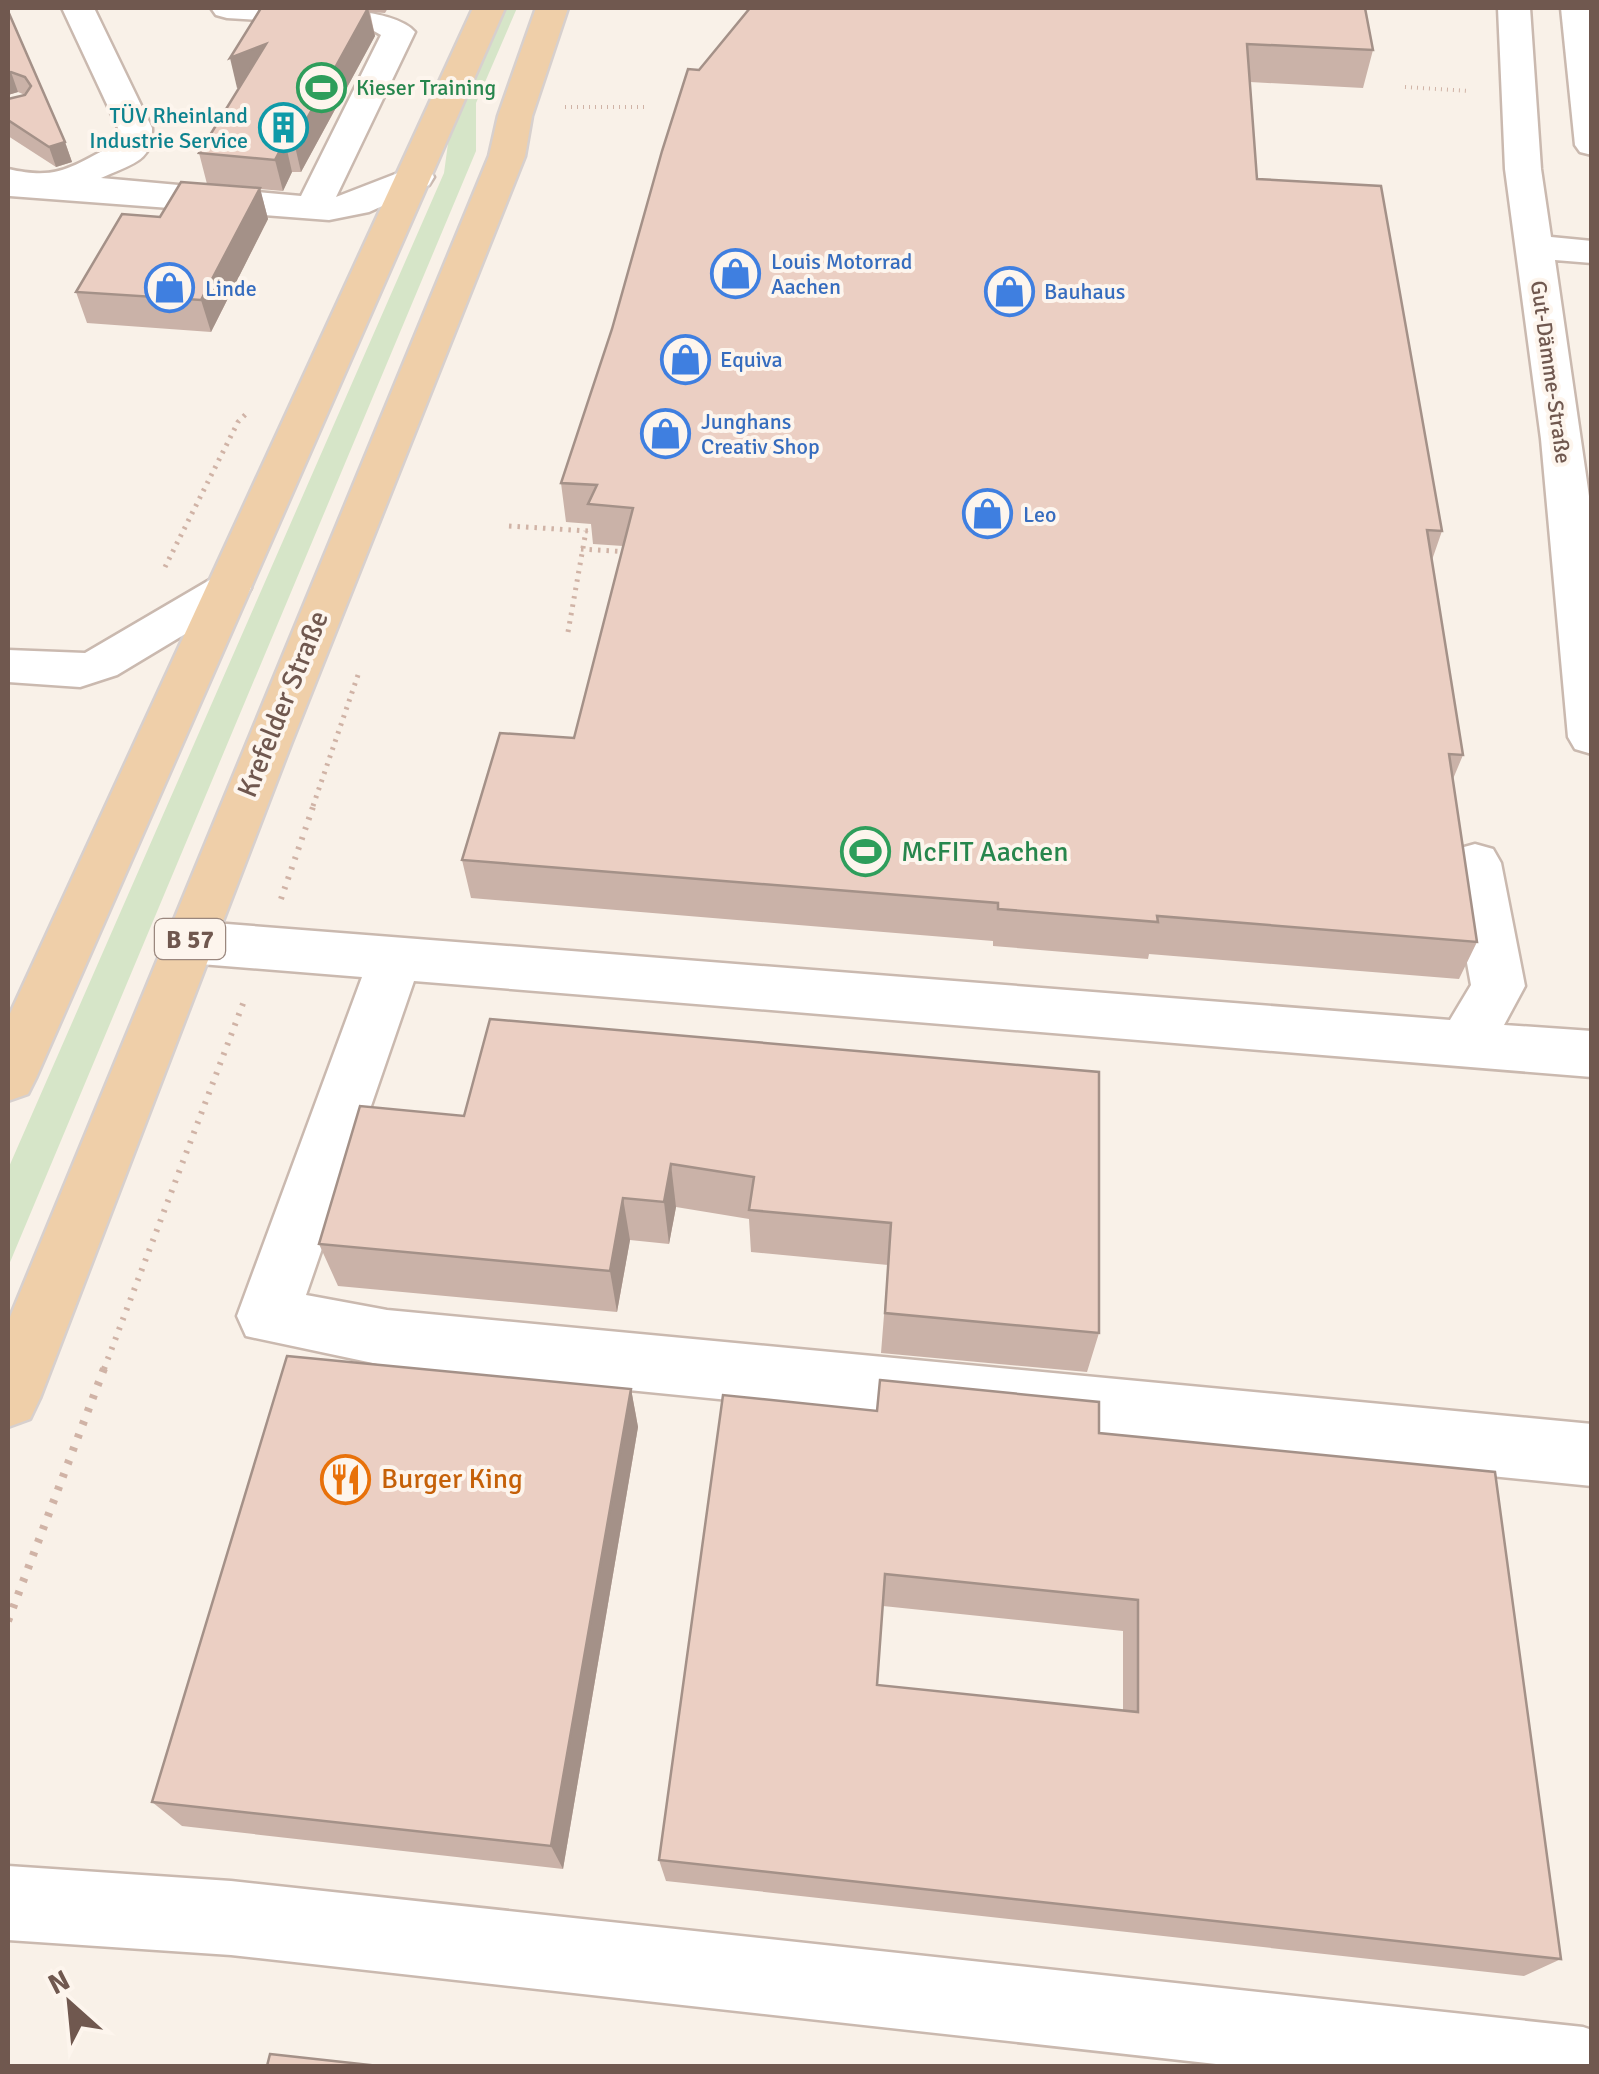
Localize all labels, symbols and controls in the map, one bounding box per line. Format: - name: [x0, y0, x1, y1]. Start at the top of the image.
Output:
- sports icon: Kieser Training: [295, 61, 347, 113]
- place label: Kieser Training: [356, 74, 496, 101]
- place label: TÜV Rheinland Industrie Service: [89, 102, 248, 154]
- building icon: TÜV Rheinland Industrie Service: [257, 102, 309, 154]
- shop icon: Louis Motorrad Aachen: [710, 248, 762, 300]
- place label: Louis Motorrad Aachen: [771, 248, 912, 300]
- shop icon: Linde: [144, 262, 196, 314]
- shop icon: Bauhaus: [983, 265, 1035, 317]
- place label: Linde: [205, 275, 257, 302]
- place label: Bauhaus: [1044, 278, 1125, 305]
- street label: Gut-Dämme-Straße: [1525, 279, 1577, 465]
- shop icon: Equiva: [659, 333, 711, 385]
- place label: Equiva: [720, 346, 783, 373]
- shop icon: Junghans Creativ Shop: [640, 408, 692, 460]
- place label: Junghans Creativ Shop: [701, 408, 820, 460]
- shop icon: Leo: [962, 488, 1014, 540]
- place label: Leo: [1023, 501, 1056, 528]
- street label: Krefelder Straße: [230, 606, 336, 802]
- sports icon: McFIT Aachen: [840, 826, 892, 878]
- place label: McFIT Aachen: [901, 835, 1069, 869]
- road number: B 57: [155, 919, 225, 959]
- restaurant icon: Burger King: [320, 1453, 372, 1505]
- place label: Burger King: [381, 1462, 523, 1496]
- north arrow: [20, 1954, 120, 2054]
- text: N: [43, 1963, 76, 2002]

